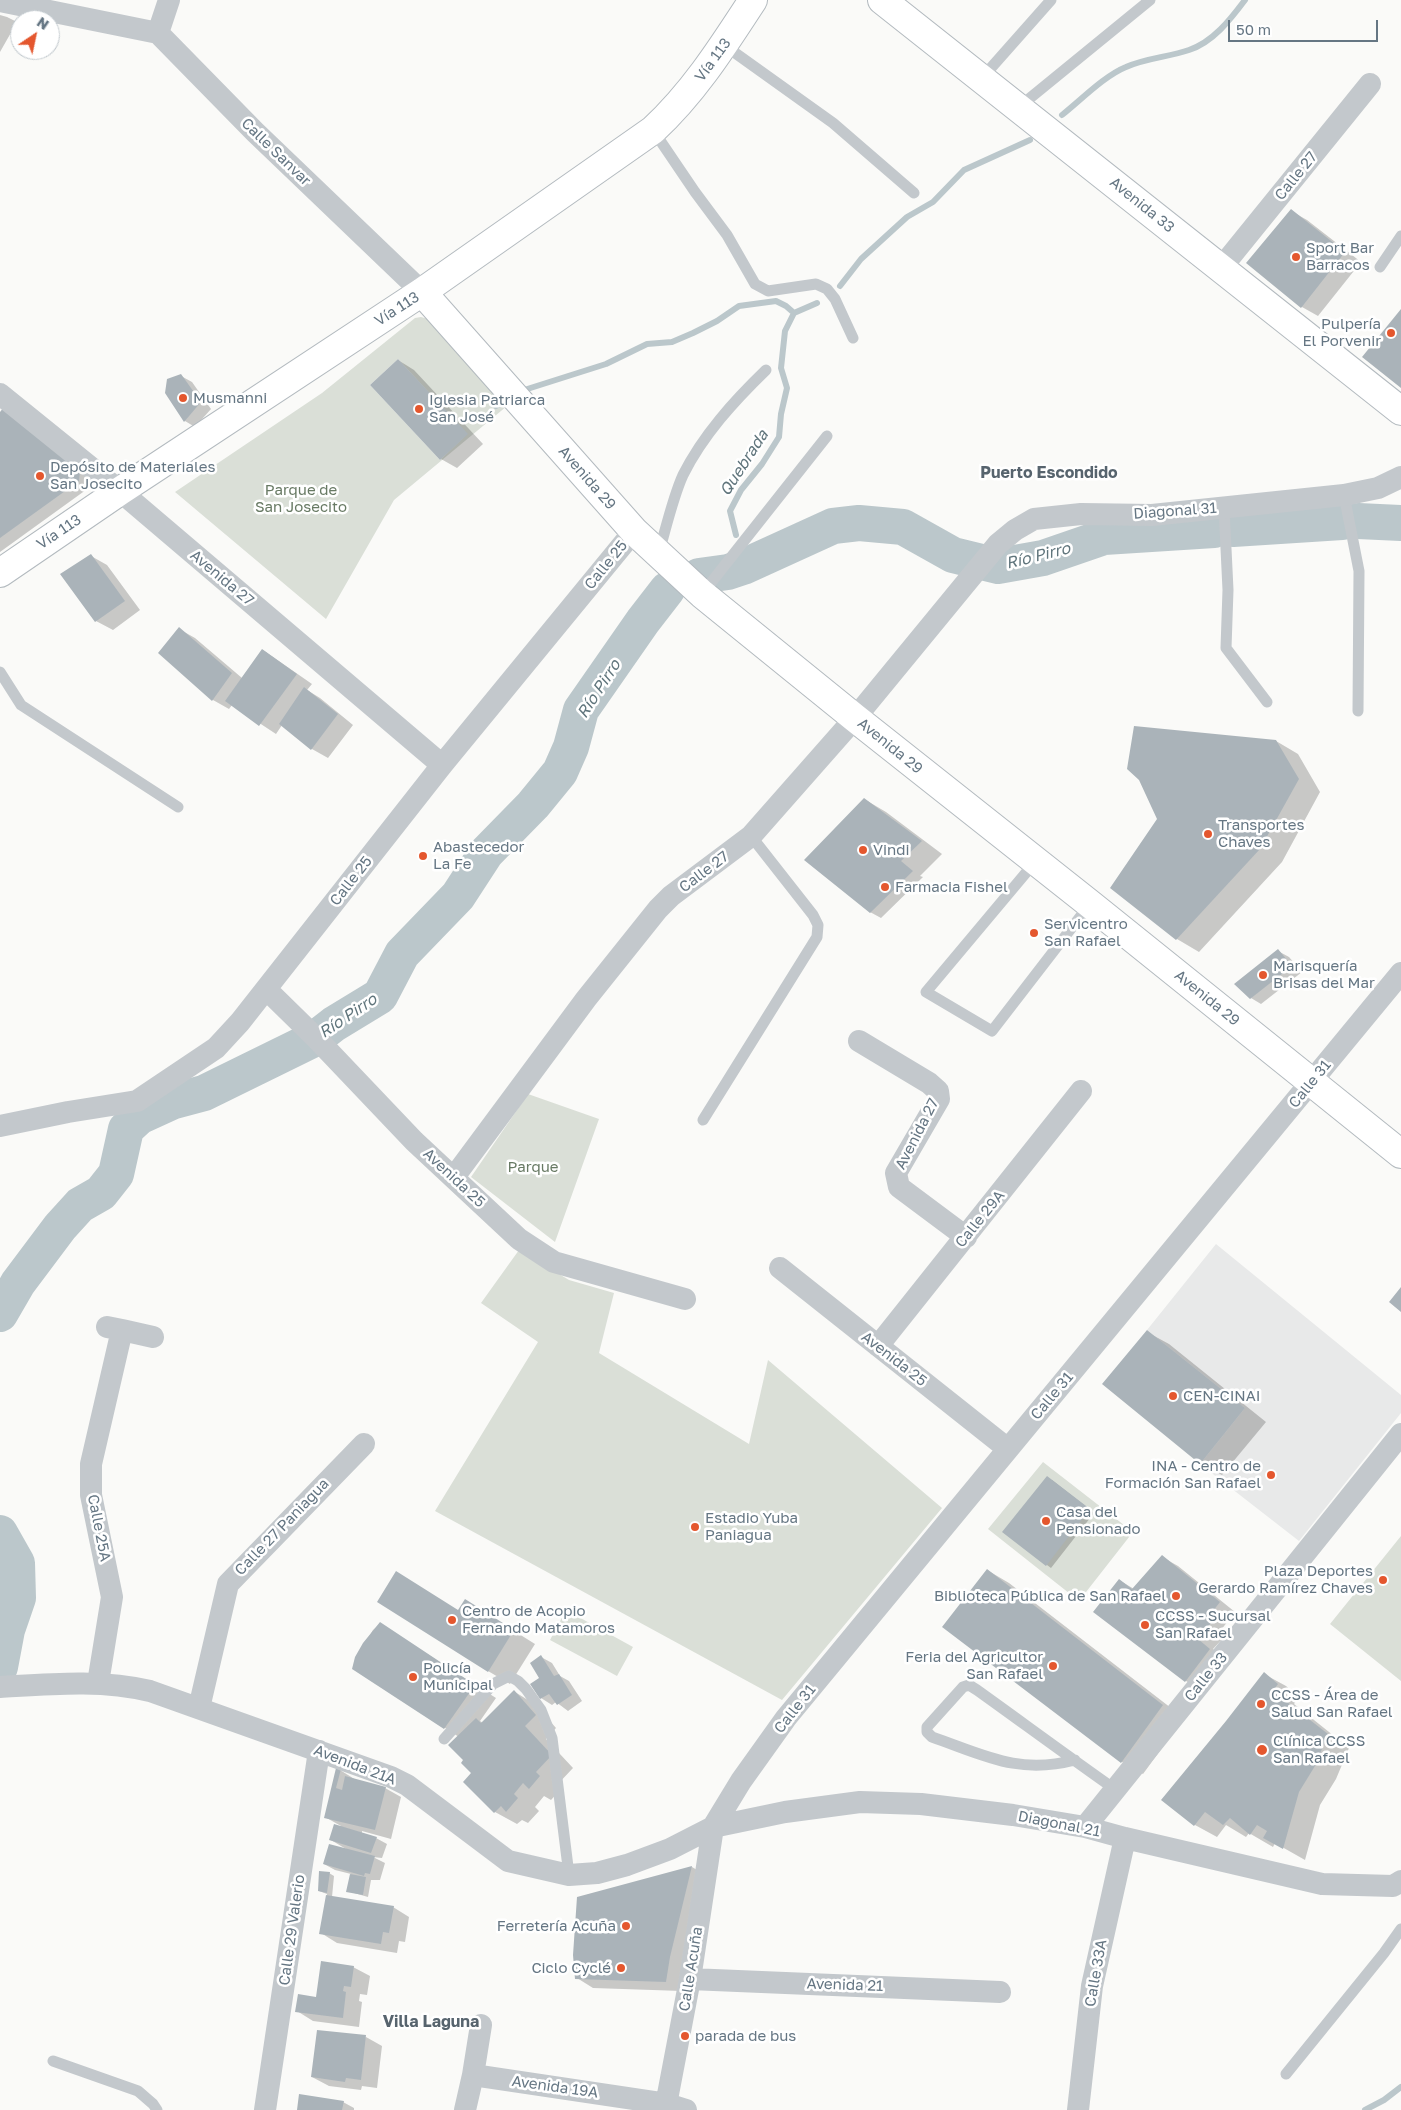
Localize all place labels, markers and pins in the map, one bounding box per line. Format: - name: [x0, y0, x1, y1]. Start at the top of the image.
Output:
- place label: Sport Bar Barracos: [1306, 239, 1374, 274]
- marker: Sport Bar Barracos: [1290, 251, 1302, 263]
- place label: Pulpería El Porvenir: [1302, 315, 1381, 350]
- marker: Pulpería El Porvenir: [1385, 327, 1397, 339]
- place label: Musmanni: [193, 389, 267, 407]
- place label: Iglesia Patriarca San José: [429, 391, 545, 426]
- marker: Musmanni: [177, 392, 189, 404]
- marker: Iglesia Patriarca San José: [413, 403, 425, 415]
- place label: Depósito de Materiales San Josecito: [50, 458, 215, 493]
- marker: Depósito de Materiales San Josecito: [34, 470, 46, 482]
- place label: Transportes Chaves: [1218, 816, 1304, 851]
- marker: Transportes Chaves: [1202, 828, 1214, 840]
- place label: Abastecedor La Fe: [433, 838, 524, 873]
- place label: Vindi: [873, 841, 910, 859]
- marker: Vindi: [857, 844, 869, 856]
- marker: Abastecedor La Fe: [417, 850, 429, 862]
- place label: Farmacia Fishel: [895, 878, 1008, 896]
- marker: Farmacia Fishel: [879, 881, 891, 893]
- place label: Servicentro San Rafael: [1044, 915, 1128, 950]
- marker: Servicentro San Rafael: [1028, 927, 1040, 939]
- place label: Marisquería Brisas del Mar: [1273, 957, 1375, 992]
- marker: Marisquería Brisas del Mar: [1257, 969, 1269, 981]
- place label: CEN-CINAI: [1183, 1387, 1261, 1405]
- marker: CEN-CINAI: [1167, 1390, 1179, 1402]
- place label: INA - Centro de Formación San Rafael: [1105, 1457, 1261, 1492]
- marker: INA - Centro de Formación San Rafael: [1265, 1469, 1277, 1481]
- place label: Casa del Pensionado: [1056, 1503, 1140, 1538]
- place label: Estadio Yuba Paniagua: [705, 1509, 798, 1544]
- marker: Casa del Pensionado: [1040, 1515, 1052, 1527]
- marker: Estadio Yuba Paniagua: [689, 1521, 701, 1533]
- place label: Plaza Deportes Gerardo Ramírez Chaves: [1198, 1562, 1373, 1597]
- marker: Plaza Deportes Gerardo Ramírez Chaves: [1377, 1574, 1389, 1586]
- place label: Biblioteca Pública de San Rafael: [934, 1587, 1166, 1605]
- marker: Biblioteca Pública de San Rafael: [1170, 1590, 1182, 1602]
- place label: Centro de Acopio Fernando Matamoros: [462, 1602, 615, 1637]
- place label: CCSS - Sucursal San Rafael: [1155, 1607, 1271, 1642]
- marker: Centro de Acopio Fernando Matamoros: [446, 1614, 458, 1626]
- marker: CCSS - Sucursal San Rafael: [1139, 1619, 1151, 1631]
- place label: Feria del Agricultor San Rafael: [905, 1648, 1043, 1683]
- place label: Policía Municipal: [423, 1659, 493, 1694]
- marker: Feria del Agricultor San Rafael: [1047, 1660, 1059, 1672]
- marker: Policía Municipal: [407, 1671, 419, 1683]
- place label: CCSS - Área de Salud San Rafael: [1271, 1686, 1393, 1721]
- marker: CCSS - Área de Salud San Rafael: [1255, 1698, 1267, 1710]
- place label: Clínica CCSS San Rafael: [1273, 1732, 1365, 1767]
- marker: Clínica CCSS San Rafael: [1255, 1743, 1269, 1757]
- place label: Ferretería Acuña: [497, 1917, 616, 1935]
- marker: Ferretería Acuña: [620, 1920, 632, 1932]
- place label: Ciclo Cyclé: [531, 1959, 611, 1977]
- marker: Ciclo Cyclé: [615, 1962, 627, 1974]
- place label: parada de bus: [695, 2027, 796, 2045]
- marker: parada de bus: [679, 2030, 691, 2042]

